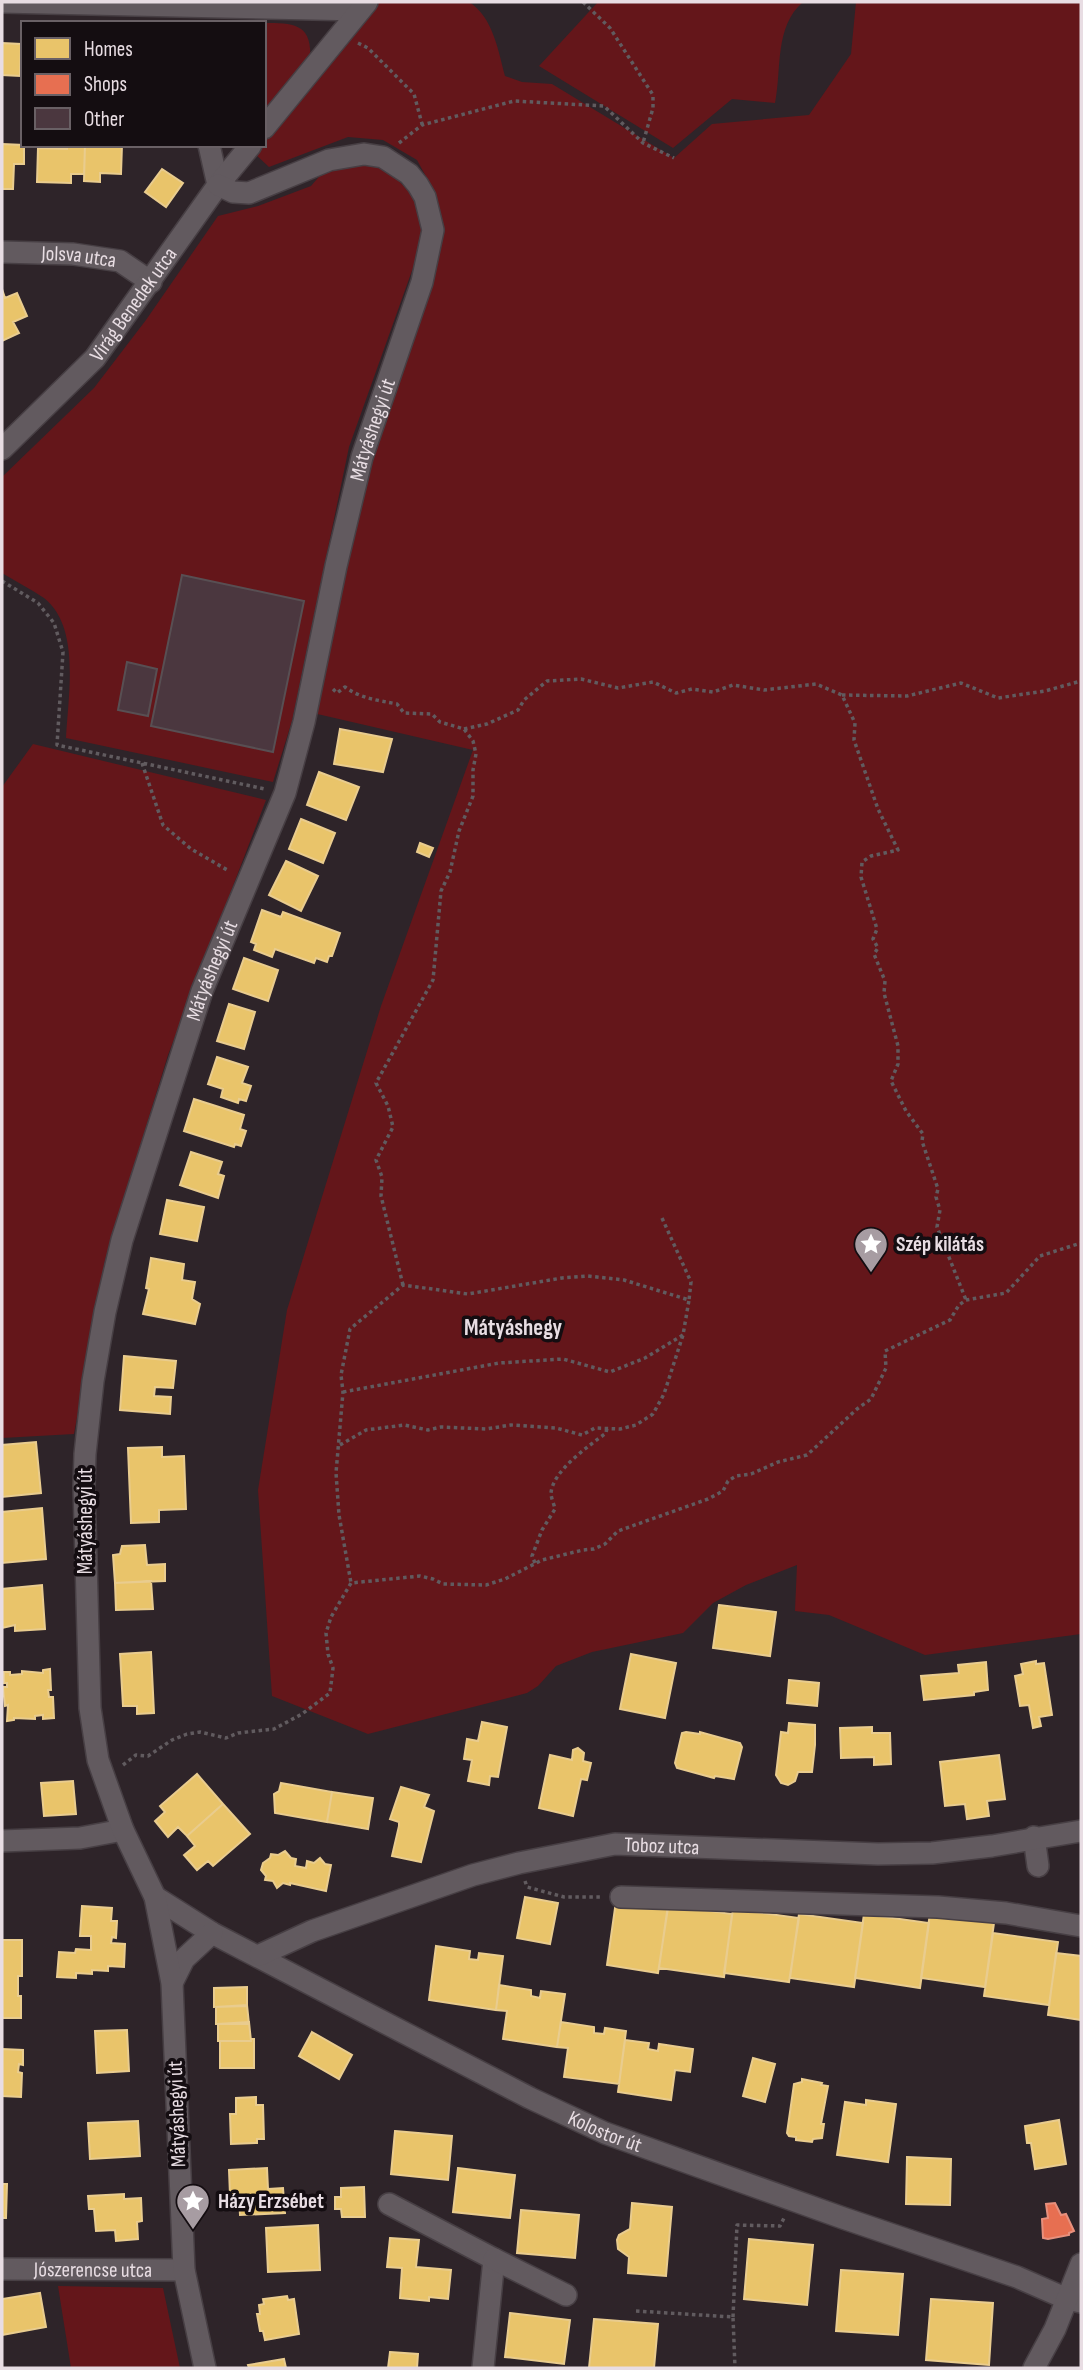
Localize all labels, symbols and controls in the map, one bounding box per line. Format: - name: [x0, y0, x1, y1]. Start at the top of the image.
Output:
- legend: [21, 21, 266, 147]
- text: Homes: [84, 37, 133, 62]
- text: Shops: [84, 72, 127, 97]
- text: Other: [84, 107, 124, 132]
- street label: Jolsva utca: [40, 241, 118, 273]
- street label: Virág Benedek utca: [84, 242, 182, 366]
- street label: Mátyáshegyi út: [344, 375, 401, 483]
- street label: Mátyáshegyi út: [181, 916, 243, 1024]
- place icon: Szép kilátás: [852, 1225, 890, 1274]
- place label: Szép kilátás: [896, 1232, 984, 1257]
- district label: Mátyáshegy: [464, 1314, 563, 1342]
- street label: Mátyáshegyi út: [73, 1468, 98, 1574]
- street label: Toboz utca: [624, 1832, 700, 1860]
- street label: Mátyáshegyi út: [163, 2060, 191, 2168]
- street label: Kolostor út: [564, 2105, 645, 2158]
- place icon: Házy Erzsébet: [174, 2182, 212, 2231]
- place label: Házy Erzsébet: [218, 2189, 324, 2214]
- street label: Jószerencse utca: [33, 2257, 152, 2282]

